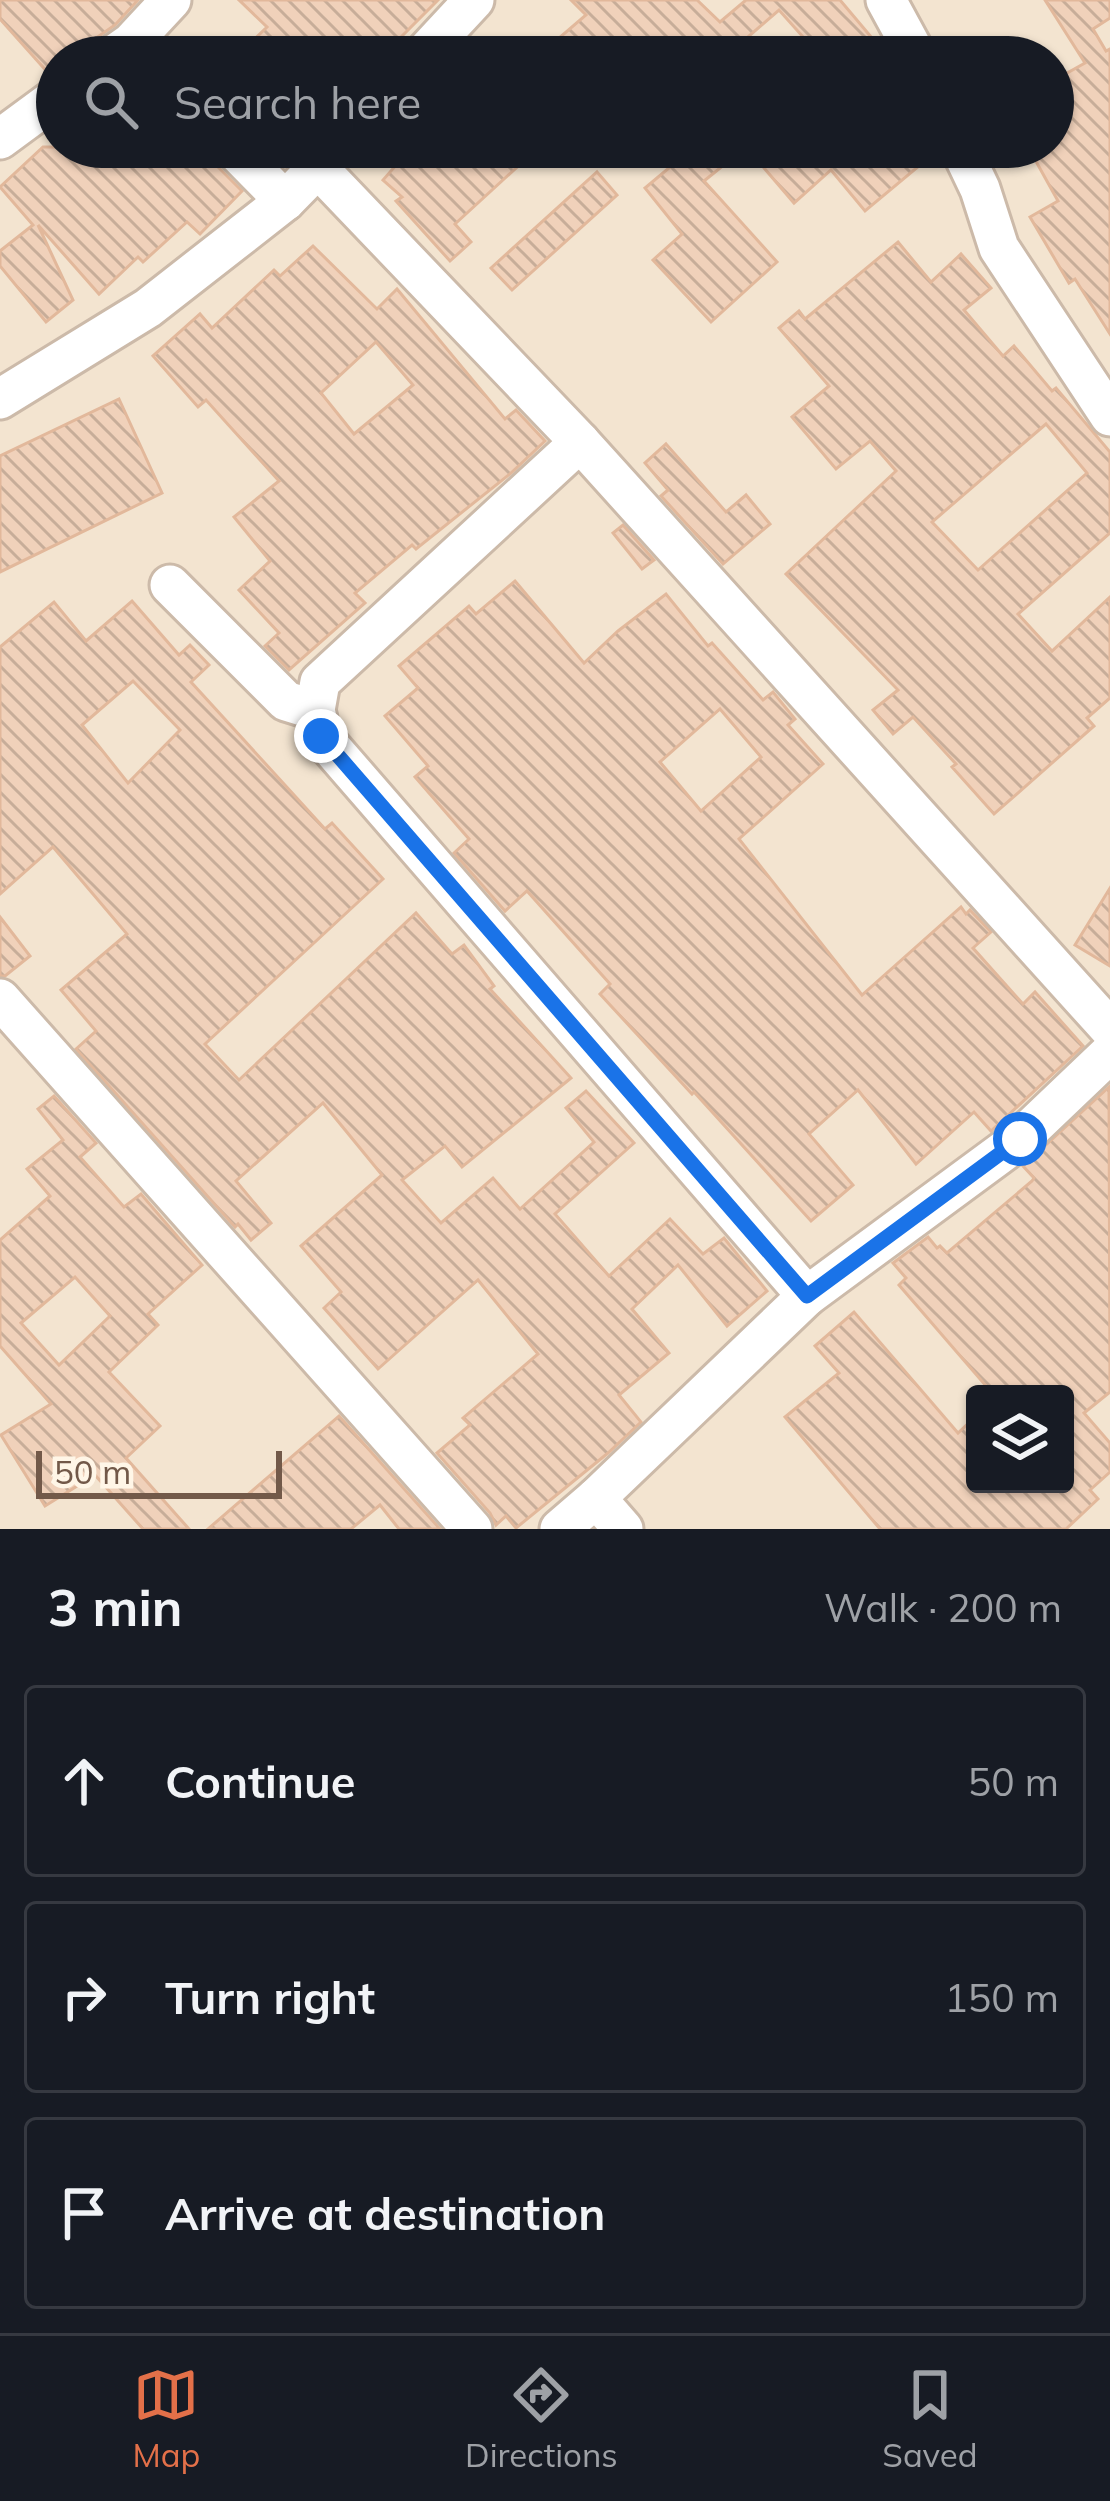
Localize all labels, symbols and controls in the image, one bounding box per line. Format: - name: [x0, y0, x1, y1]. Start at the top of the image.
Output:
- search box: [36, 36, 1074, 168]
- icon: search: [78, 69, 144, 135]
- text: Search here: [174, 74, 421, 130]
- route end: [294, 709, 348, 763]
- route start: [993, 1112, 1047, 1166]
- map controls: [966, 1385, 1074, 1493]
- button: layers: [966, 1385, 1074, 1493]
- scale bar: [36, 1445, 282, 1498]
- text: 50 m: [54, 1451, 131, 1492]
- text: 3 min: [48, 1575, 183, 1639]
- text: Walk · 200 m: [824, 1583, 1062, 1632]
- icon: ahead: [51, 1748, 117, 1814]
- text: Continue: [165, 1753, 355, 1809]
- text: 50 m: [968, 1757, 1059, 1806]
- icon: right: [51, 1964, 117, 2030]
- text: Turn right: [165, 1969, 375, 2025]
- text: 150 m: [944, 1973, 1059, 2022]
- icon: arrive: [51, 2180, 117, 2246]
- text: Arrive at destination: [165, 2185, 605, 2241]
- tab: Map: [132, 2362, 200, 2475]
- tab: Directions: [465, 2362, 618, 2475]
- tab: Saved: [882, 2362, 978, 2475]

